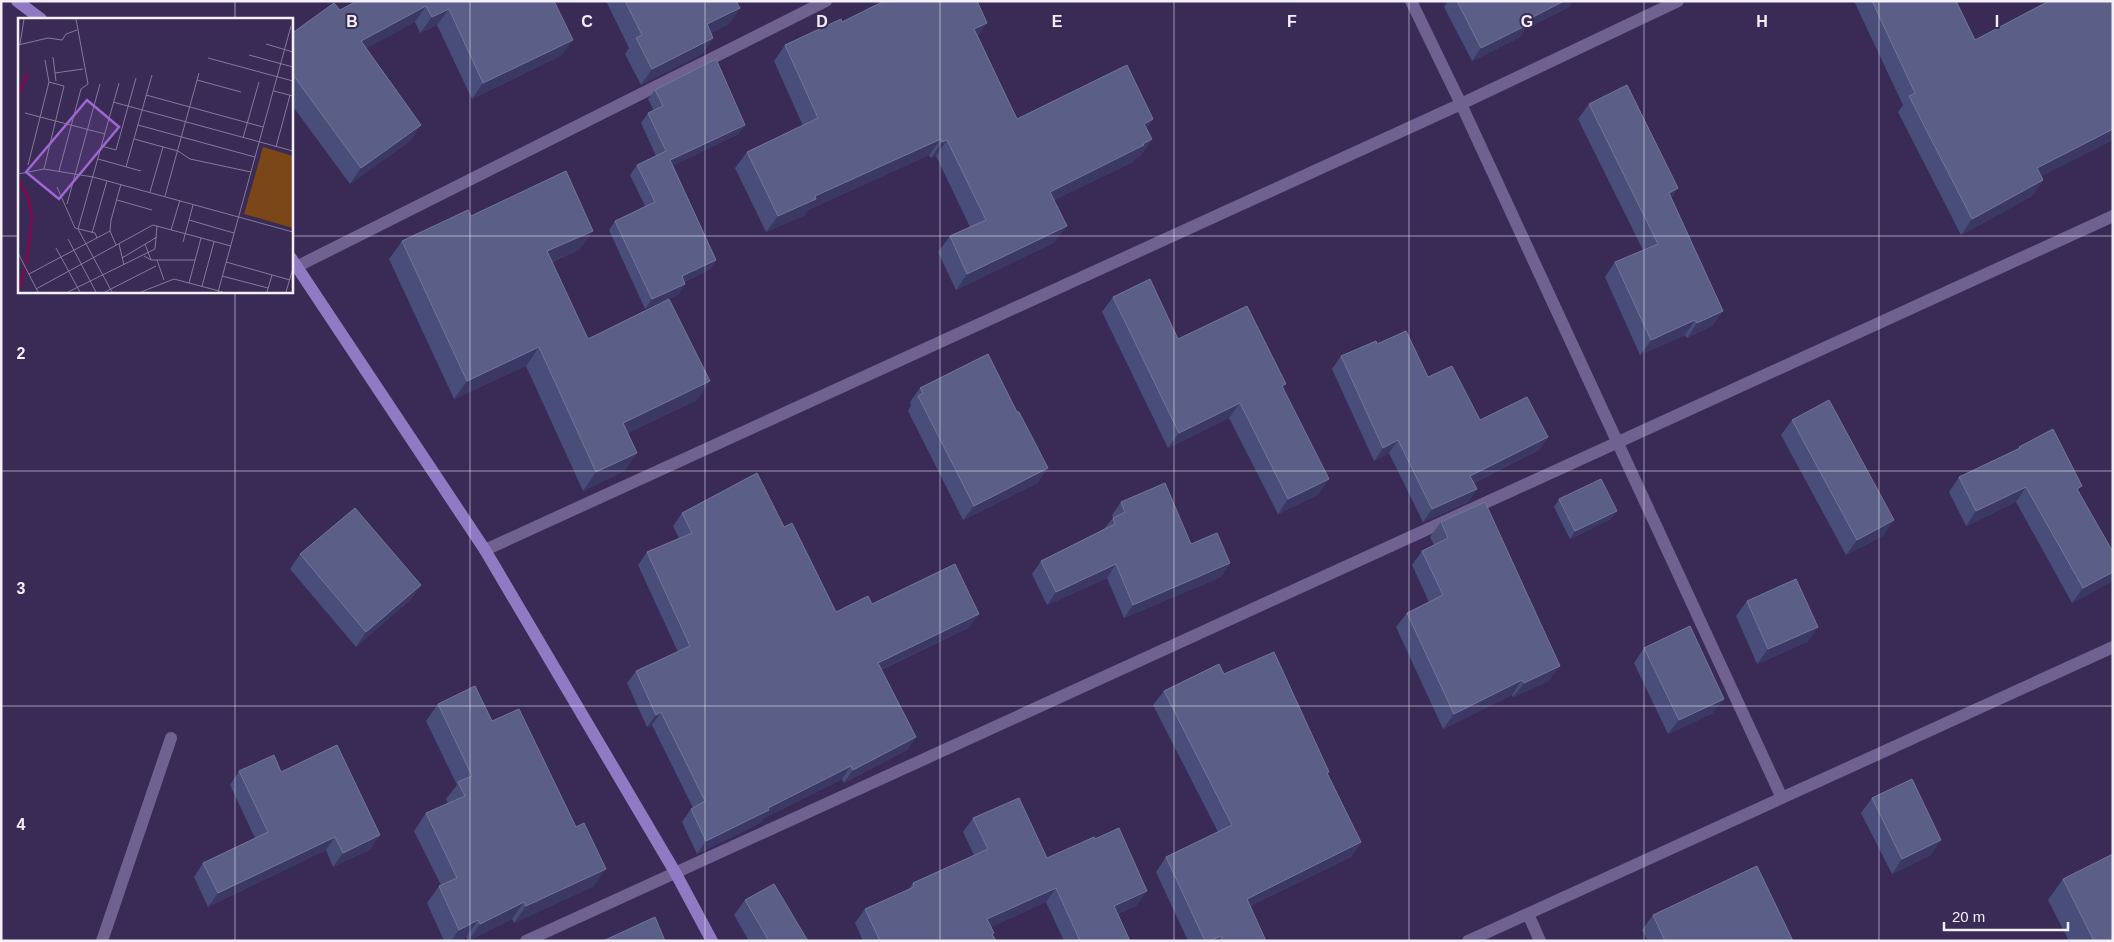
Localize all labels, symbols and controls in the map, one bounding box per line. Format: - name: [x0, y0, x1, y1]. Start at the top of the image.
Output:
- text: B: [346, 13, 358, 30]
- text: C: [581, 13, 593, 30]
- text: D: [816, 13, 828, 30]
- text: E: [1052, 13, 1063, 30]
- text: F: [1287, 13, 1297, 30]
- text: G: [1521, 13, 1533, 30]
- text: H: [1756, 13, 1768, 30]
- text: I: [1995, 13, 1999, 30]
- inset map: [18, 18, 292, 292]
- text: 2: [17, 345, 26, 362]
- text: 3: [17, 580, 26, 597]
- text: 4: [17, 816, 26, 833]
- scale bar: [1944, 900, 2068, 932]
- text: 20 m: [1952, 908, 1985, 925]

